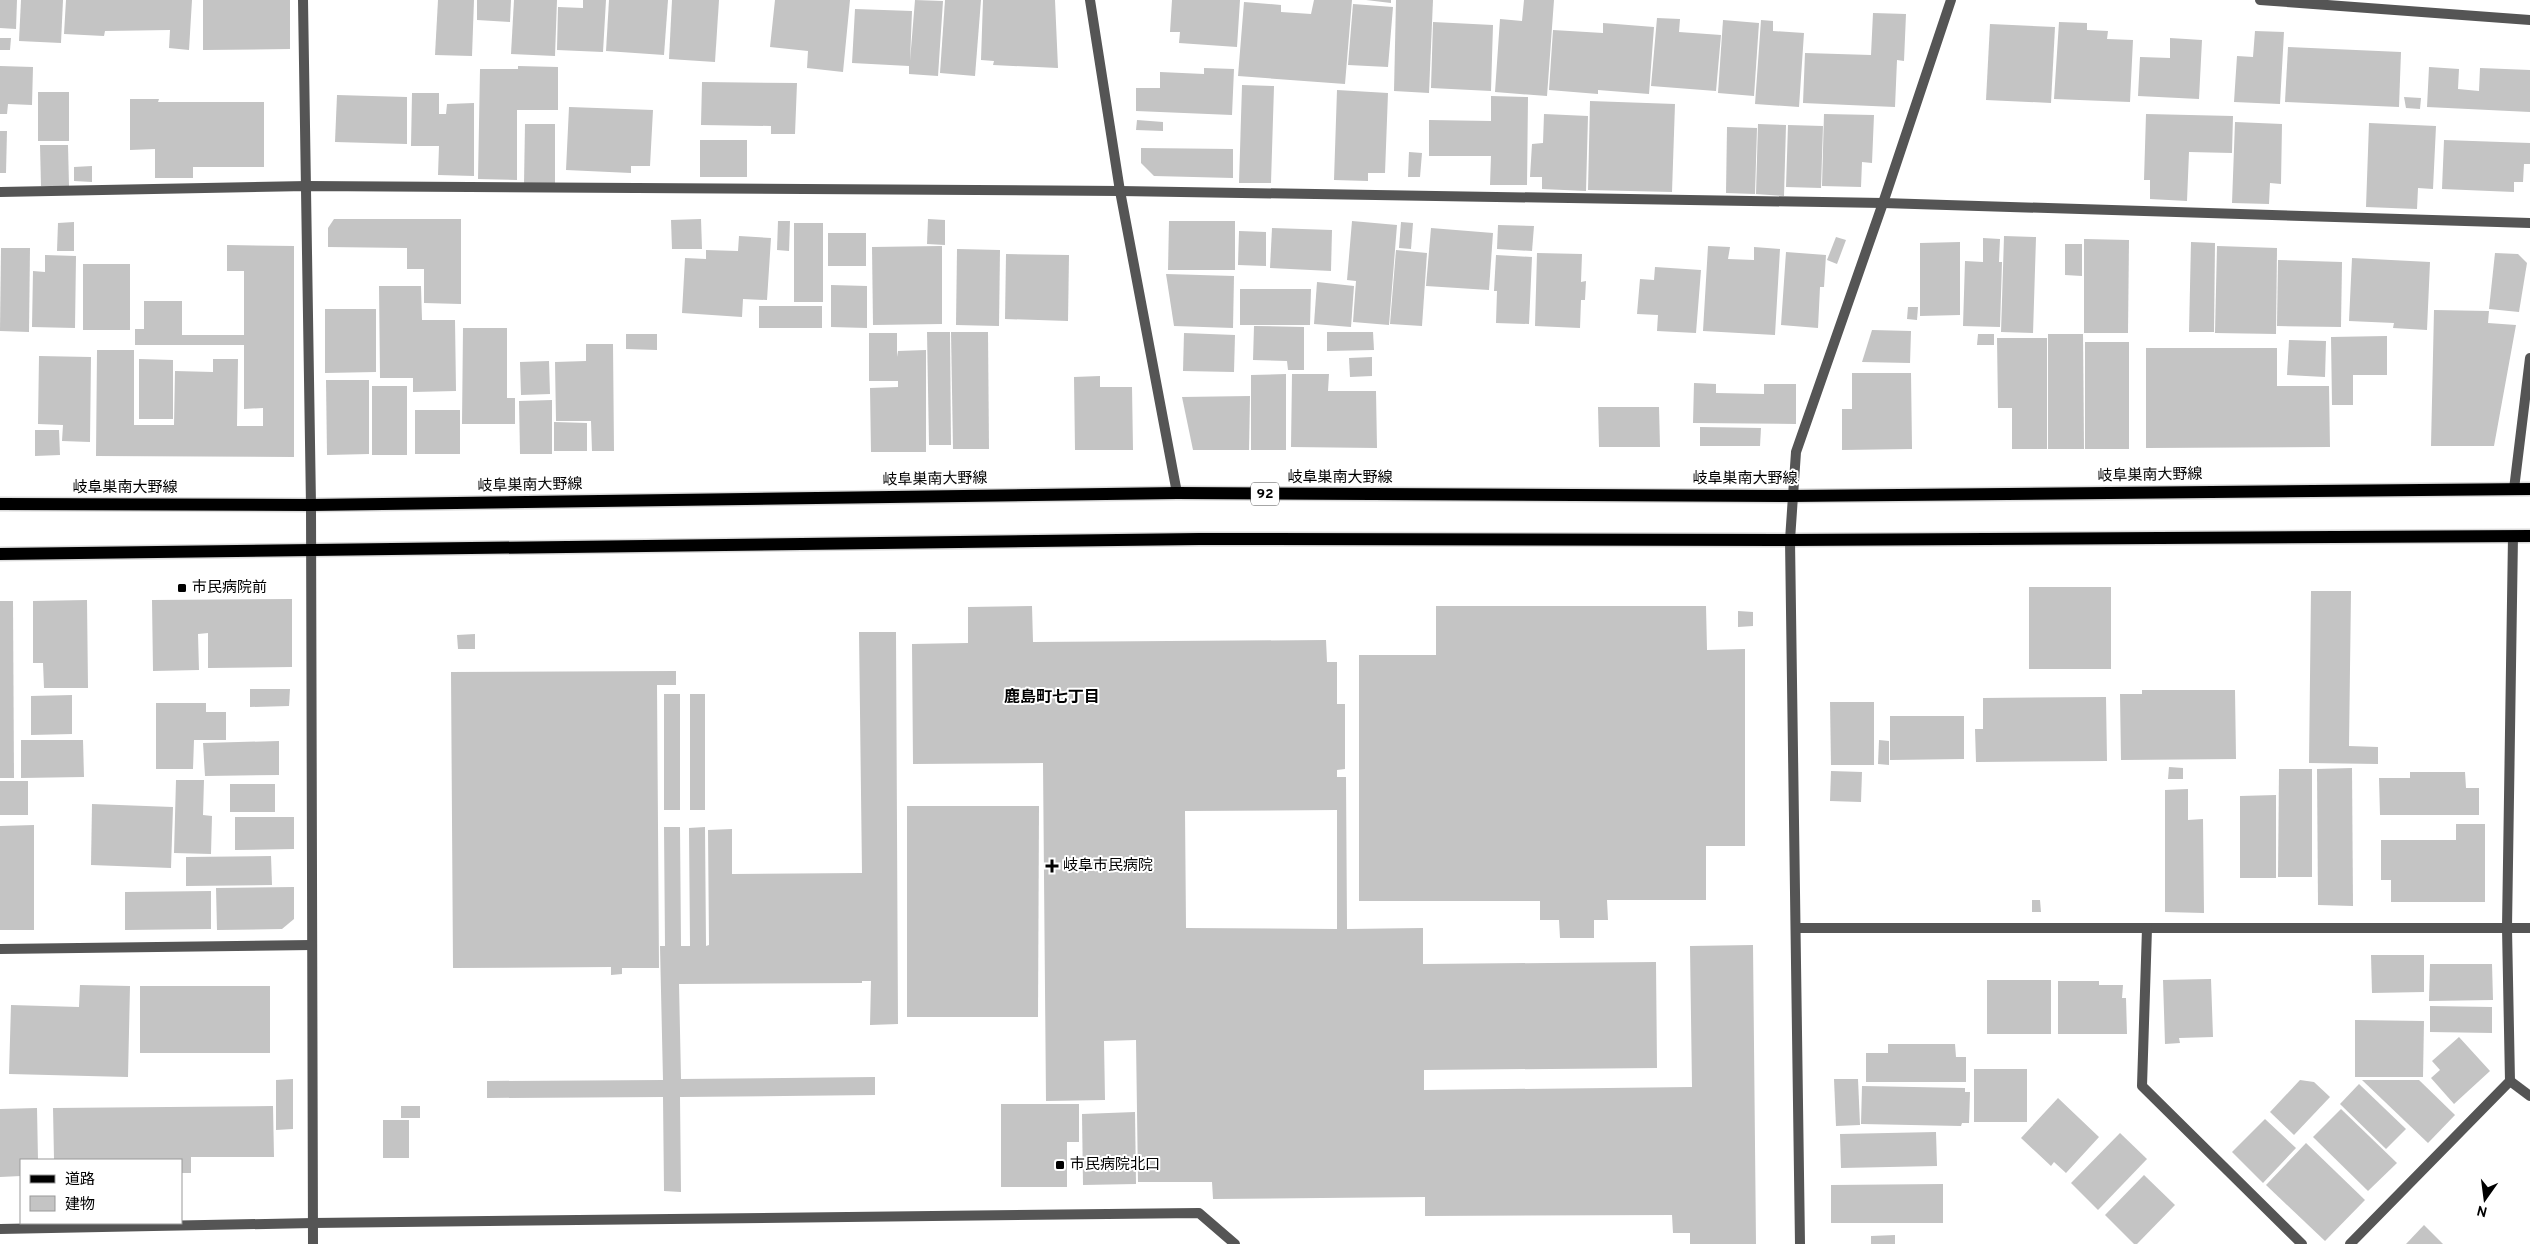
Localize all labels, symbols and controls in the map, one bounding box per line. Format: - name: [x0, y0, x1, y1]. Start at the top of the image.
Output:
- street label: 岐阜巣南大野線: [2097, 466, 2203, 486]
- street label: 岐阜巣南大野線: [1287, 469, 1393, 488]
- street label: 岐阜巣南大野線: [882, 470, 988, 490]
- street label: 岐阜巣南大野線: [1692, 470, 1798, 489]
- street label: 岐阜巣南大野線: [477, 476, 583, 496]
- street label: 岐阜巣南大野線: [72, 479, 178, 498]
- road number: 92: [1251, 482, 1279, 506]
- place label: 市民病院前: [192, 579, 267, 598]
- marker: 市民病院前: [176, 582, 188, 594]
- district label: 鹿島町七丁目: [1004, 688, 1100, 708]
- place label: 岐阜市民病院: [1063, 857, 1153, 876]
- marker: 岐阜市民病院: [1045, 859, 1059, 873]
- place label: 市民病院北口: [1070, 1155, 1160, 1175]
- legend: [20, 1159, 182, 1224]
- marker: 市民病院北口: [1054, 1159, 1066, 1171]
- text: 道路: [65, 1171, 95, 1190]
- north arrow: [2460, 1174, 2510, 1224]
- text: 建物: [65, 1196, 95, 1215]
- text: N: [2475, 1201, 2489, 1220]

